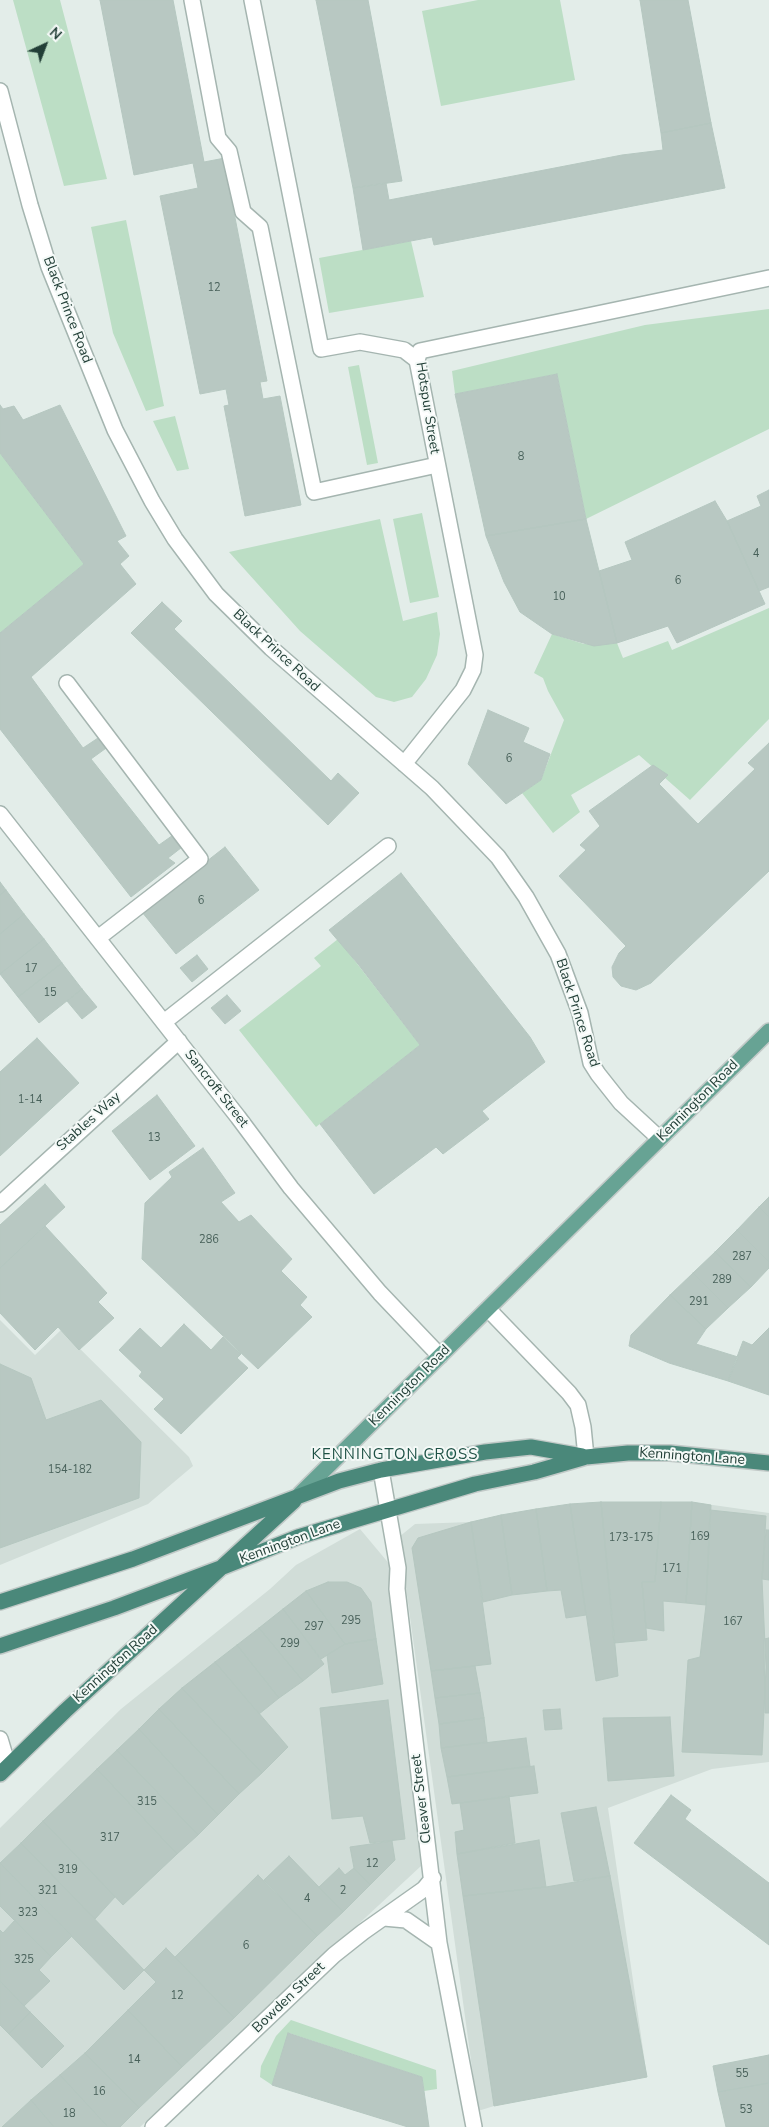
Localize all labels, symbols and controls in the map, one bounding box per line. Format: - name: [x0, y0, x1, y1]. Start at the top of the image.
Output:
- north arrow: [20, 20, 70, 70]
- text: N: [45, 23, 66, 44]
- street label: Black Prince Road: [39, 254, 95, 366]
- house number: 12: [207, 281, 221, 295]
- street label: Hotspur Street: [411, 361, 443, 455]
- house number: 8: [518, 450, 524, 464]
- house number: 4: [753, 547, 759, 561]
- house number: 6: [675, 574, 681, 588]
- house number: 10: [552, 590, 566, 604]
- street label: Black Prince Road: [229, 606, 323, 696]
- house number: 6: [506, 752, 512, 766]
- house number: 6: [198, 894, 204, 908]
- street label: Black Prince Road: [552, 957, 602, 1069]
- house number: 17: [24, 962, 38, 976]
- house number: 15: [43, 986, 57, 1000]
- street label: Sancroft Street: [180, 1047, 252, 1131]
- street label: Kennington Road: [654, 1057, 742, 1145]
- street label: Stables Way: [54, 1089, 124, 1155]
- house number: 1-14: [18, 1093, 42, 1107]
- house number: 13: [147, 1131, 161, 1145]
- house number: 286: [199, 1233, 219, 1247]
- house number: 287: [732, 1250, 752, 1264]
- house number: 289: [712, 1273, 732, 1287]
- house number: 291: [689, 1295, 709, 1309]
- street label: Kennington Road: [366, 1342, 454, 1430]
- street label: Kennington Lane: [639, 1445, 745, 1469]
- district label: KENNINGTON CROSS: [310, 1446, 480, 1464]
- house number: 154-182: [48, 1463, 92, 1477]
- street label: Kennington Lane: [237, 1516, 343, 1568]
- house number: 169: [690, 1530, 710, 1544]
- house number: 173-175: [609, 1531, 653, 1545]
- house number: 171: [662, 1562, 682, 1576]
- house number: 295: [341, 1614, 361, 1628]
- house number: 167: [723, 1615, 743, 1629]
- house number: 297: [304, 1620, 324, 1634]
- street label: Kennington Road: [70, 1622, 162, 1706]
- house number: 299: [280, 1637, 300, 1651]
- street label: Cleaver Street: [408, 1753, 436, 1845]
- house number: 315: [137, 1795, 157, 1809]
- house number: 317: [100, 1831, 120, 1845]
- house number: 12: [365, 1857, 379, 1871]
- house number: 319: [58, 1863, 78, 1877]
- house number: 321: [38, 1884, 58, 1898]
- house number: 2: [340, 1884, 346, 1898]
- house number: 4: [304, 1892, 310, 1906]
- house number: 323: [18, 1906, 38, 1920]
- house number: 6: [243, 1939, 249, 1953]
- house number: 325: [14, 1953, 34, 1967]
- street label: Bowden Street: [249, 1959, 329, 2037]
- house number: 12: [170, 1989, 184, 2003]
- house number: 14: [127, 2053, 141, 2067]
- house number: 55: [735, 2067, 749, 2081]
- house number: 16: [92, 2085, 106, 2099]
- house number: 53: [739, 2103, 753, 2117]
- house number: 18: [62, 2107, 76, 2121]

